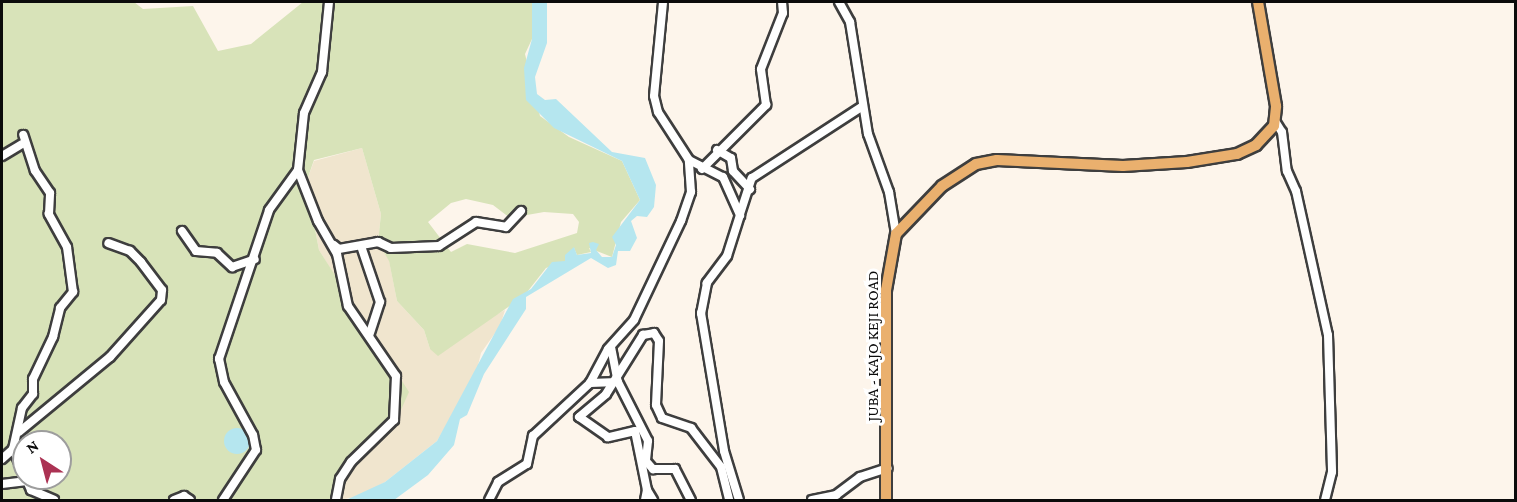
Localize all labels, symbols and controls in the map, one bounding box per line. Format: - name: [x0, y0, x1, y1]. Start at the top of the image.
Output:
- street label: JUBA - KAJO KEJI ROAD: [863, 271, 883, 421]
- north arrow: [12, 430, 72, 490]
- text: N: [23, 437, 42, 457]

